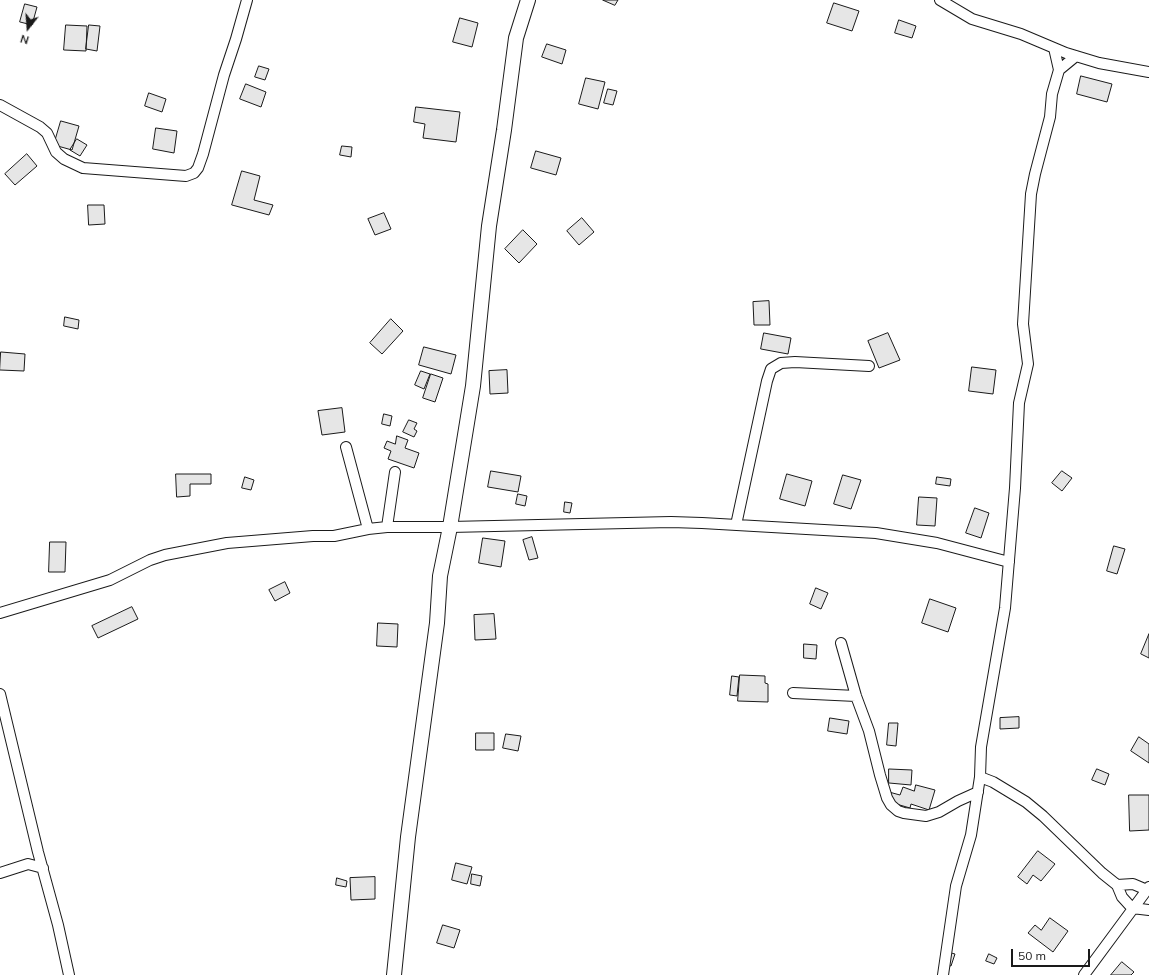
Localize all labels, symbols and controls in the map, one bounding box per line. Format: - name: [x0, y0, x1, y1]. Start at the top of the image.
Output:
- north arrow: [8, 8, 48, 48]
- text: N: [18, 32, 31, 47]
- scale bar: [1013, 941, 1092, 967]
- text: 50 m: [1018, 948, 1046, 963]

